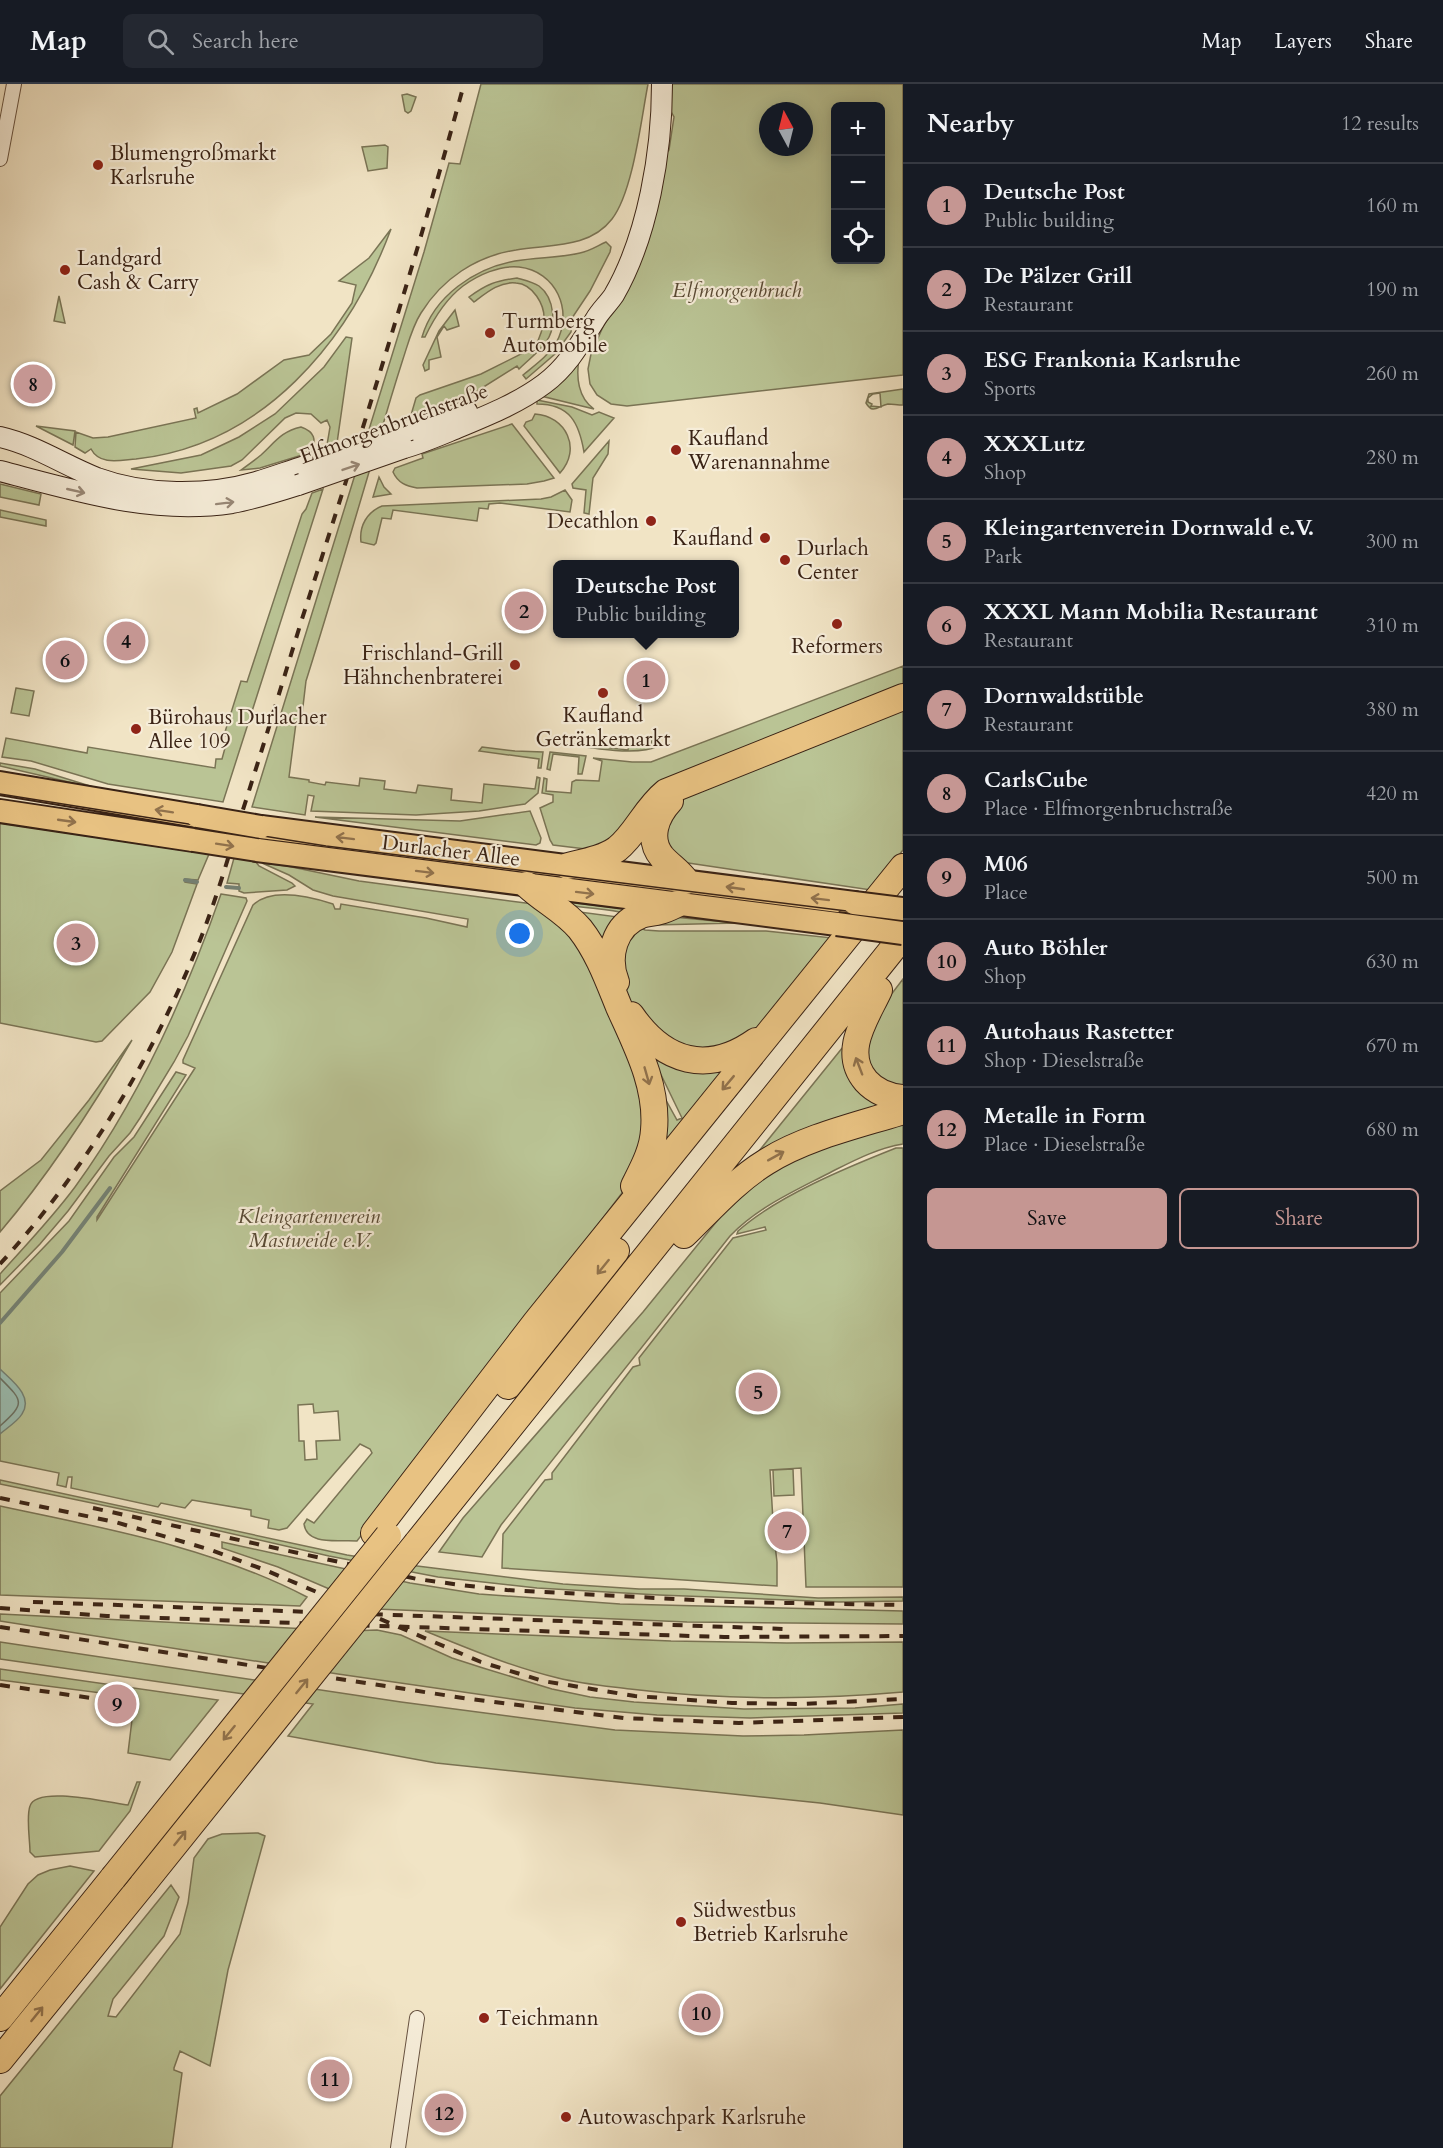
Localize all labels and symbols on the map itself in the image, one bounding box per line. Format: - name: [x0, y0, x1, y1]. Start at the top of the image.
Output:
- north arrow: [759, 102, 813, 156]
- place label: Blumengroßmarkt Karlsruhe: [110, 139, 276, 192]
- marker: Blumengroßmarkt Karlsruhe: [91, 158, 105, 172]
- place label: Landgard Cash & Carry: [77, 244, 199, 297]
- marker: Landgard Cash & Carry: [58, 263, 72, 277]
- park label: Elfmorgenbruch: [672, 276, 802, 305]
- place label: Turmberg Automobile: [502, 307, 608, 360]
- marker: Turmberg Automobile: [483, 326, 497, 340]
- pin: 8: [14, 362, 52, 406]
- street label: Elfmorgenbruchstraße: [296, 376, 492, 472]
- place label: Kaufland Warenannahme: [687, 424, 830, 477]
- marker: Kaufland Warenannahme: [669, 443, 683, 457]
- one-way arrow: [341, 460, 360, 471]
- one-way arrow: [67, 486, 86, 498]
- one-way arrow: [215, 498, 234, 509]
- place label: Decathlon: [547, 507, 639, 536]
- marker: Decathlon: [644, 514, 658, 528]
- place label: Kaufland: [673, 524, 753, 553]
- marker: Kaufland: [758, 531, 772, 545]
- place label: Durlach Center: [797, 534, 869, 587]
- marker: Durlach Center: [778, 553, 792, 567]
- pin: 2: [504, 588, 544, 634]
- marker: Reformers: [830, 617, 844, 631]
- pin: 4: [106, 618, 146, 664]
- place label: Reformers: [791, 632, 883, 661]
- pin: 6: [46, 638, 84, 682]
- place label: Frischland-Grill Hähnchenbraterei: [343, 639, 503, 692]
- marker: Frischland-Grill Hähnchenbraterei: [508, 658, 522, 672]
- pin: 1: [626, 658, 666, 702]
- marker: Kaufland Getränkemarkt: [596, 686, 610, 700]
- place label: Kaufland Getränkemarkt: [536, 701, 671, 754]
- place label: Bürohaus Durlacher Allee 109: [148, 703, 327, 756]
- marker: Bürohaus Durlacher Allee 109: [129, 722, 143, 736]
- one-way arrow: [154, 805, 174, 816]
- one-way arrow: [56, 815, 76, 826]
- street label: Durlacher Allee: [380, 828, 522, 874]
- one-way arrow: [336, 832, 356, 843]
- one-way arrow: [215, 839, 234, 850]
- one-way arrow: [415, 867, 435, 878]
- one-way arrow: [726, 882, 746, 893]
- one-way arrow: [574, 887, 594, 898]
- one-way arrow: [810, 893, 830, 904]
- your location: [505, 919, 534, 948]
- pin: 3: [56, 920, 96, 966]
- one-way arrow: [852, 1058, 863, 1076]
- one-way arrow: [642, 1066, 653, 1085]
- one-way arrow: [722, 1075, 735, 1091]
- one-way arrow: [766, 1150, 784, 1161]
- park label: Kleingartenverein Mastweide e.V.: [238, 1202, 381, 1255]
- one-way arrow: [597, 1259, 610, 1275]
- pin: 5: [738, 1370, 777, 1414]
- pin: 7: [768, 1508, 806, 1554]
- one-way arrow: [295, 1679, 309, 1694]
- pin: 9: [98, 1682, 136, 1726]
- one-way arrow: [223, 1725, 236, 1741]
- one-way arrow: [173, 1830, 186, 1846]
- place label: Südwestbus Betrieb Karlsruhe: [693, 1896, 848, 1949]
- marker: Südwestbus Betrieb Karlsruhe: [674, 1915, 688, 1929]
- pin: 10: [682, 1990, 720, 2036]
- place label: Teichmann: [496, 2004, 599, 2033]
- one-way arrow: [30, 2007, 43, 2023]
- marker: Teichmann: [477, 2011, 491, 2025]
- pin: 11: [310, 2056, 350, 2102]
- pin: 12: [424, 2090, 464, 2136]
- place label: Autowaschpark Karlsruhe: [578, 2103, 806, 2132]
- marker: Autowaschpark Karlsruhe: [559, 2110, 573, 2124]

